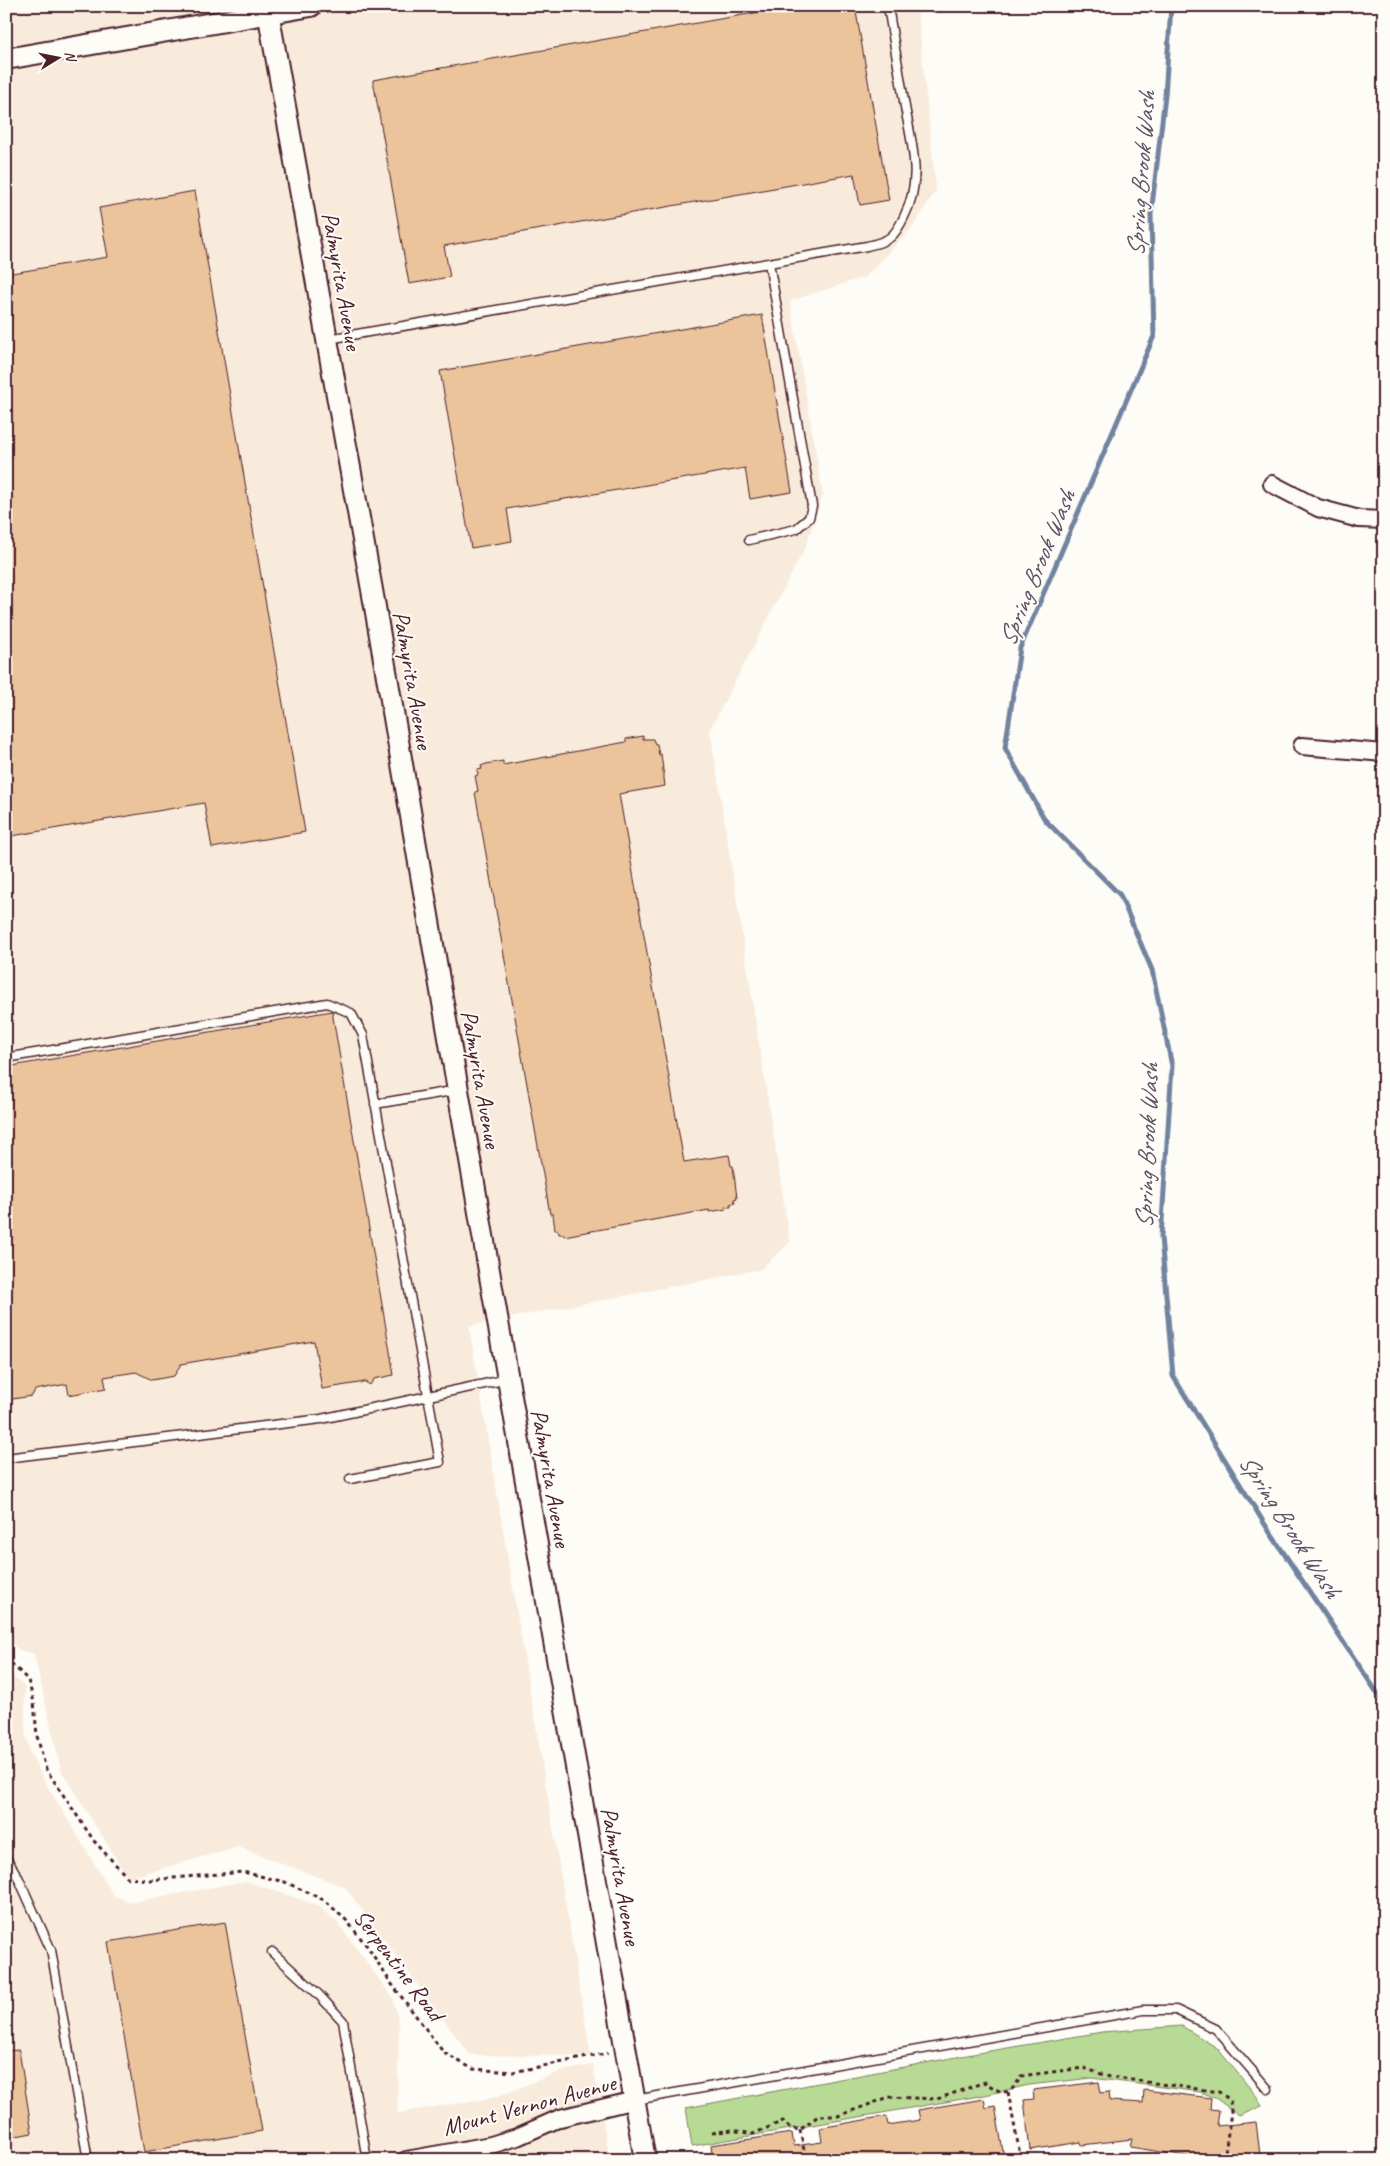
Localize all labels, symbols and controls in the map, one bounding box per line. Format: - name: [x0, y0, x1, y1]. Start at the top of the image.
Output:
- north arrow: [32, 32, 82, 82]
- text: N: [61, 50, 80, 64]
- water label: Spring Brook Wash: [1119, 89, 1163, 257]
- street label: Palmyrita Avenue: [315, 210, 369, 354]
- water label: Spring Brook Wash: [991, 484, 1083, 651]
- street label: Palmyrita Avenue: [386, 609, 440, 753]
- street label: Palmyrita Avenue: [454, 1008, 508, 1152]
- water label: Spring Brook Wash: [1128, 1061, 1166, 1229]
- street label: Palmyrita Avenue: [524, 1407, 578, 1551]
- water label: Spring Brook Wash: [1232, 1448, 1349, 1605]
- street label: Palmyrita Avenue: [594, 1805, 648, 1949]
- street label: Serpentine Road: [347, 1903, 453, 2030]
- street label: Mount Vernon Avenue: [439, 2067, 621, 2143]

